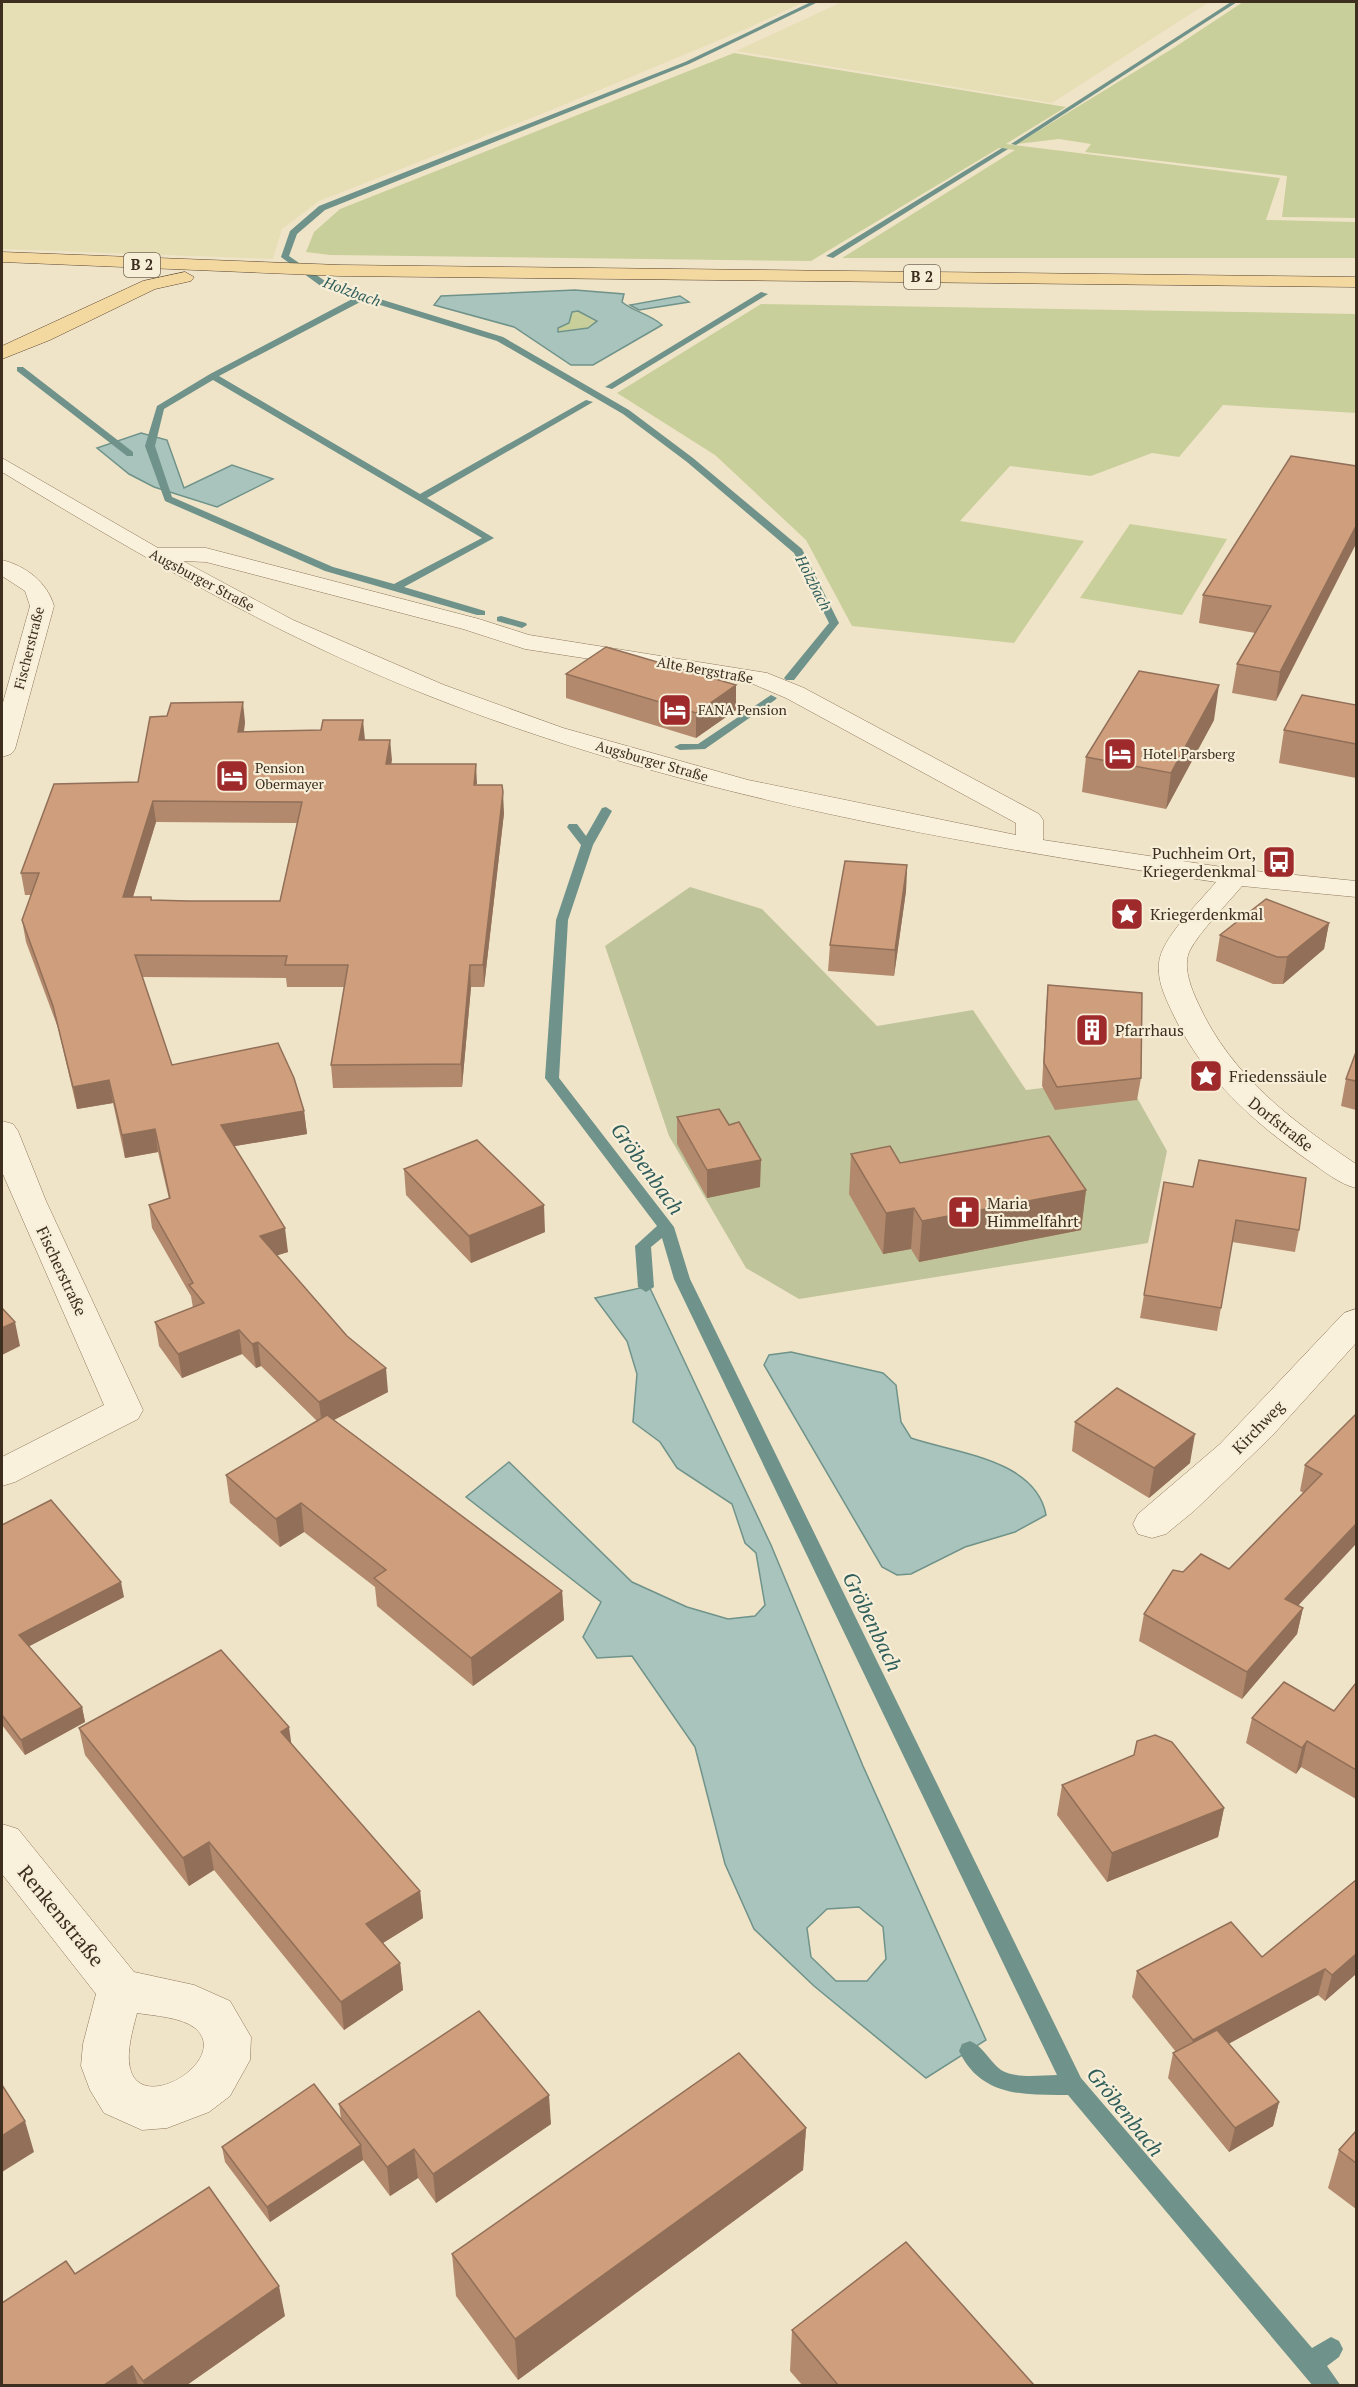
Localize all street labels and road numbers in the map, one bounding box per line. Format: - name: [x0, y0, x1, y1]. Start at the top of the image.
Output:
- road number: B 2: [124, 253, 160, 277]
- road number: B 2: [904, 265, 940, 289]
- street label: Augsburger Straße: [146, 544, 258, 615]
- street label: Fischerstraße: [9, 604, 48, 691]
- street label: Alte Bergstraße: [655, 652, 755, 687]
- street label: Augsburger Straße: [594, 735, 711, 786]
- street label: Dorfstraße: [1244, 1092, 1318, 1156]
- street label: Fischerstraße: [32, 1222, 92, 1320]
- street label: Kirchweg: [1227, 1395, 1289, 1458]
- street label: Renkenstraße: [12, 1859, 111, 1972]

